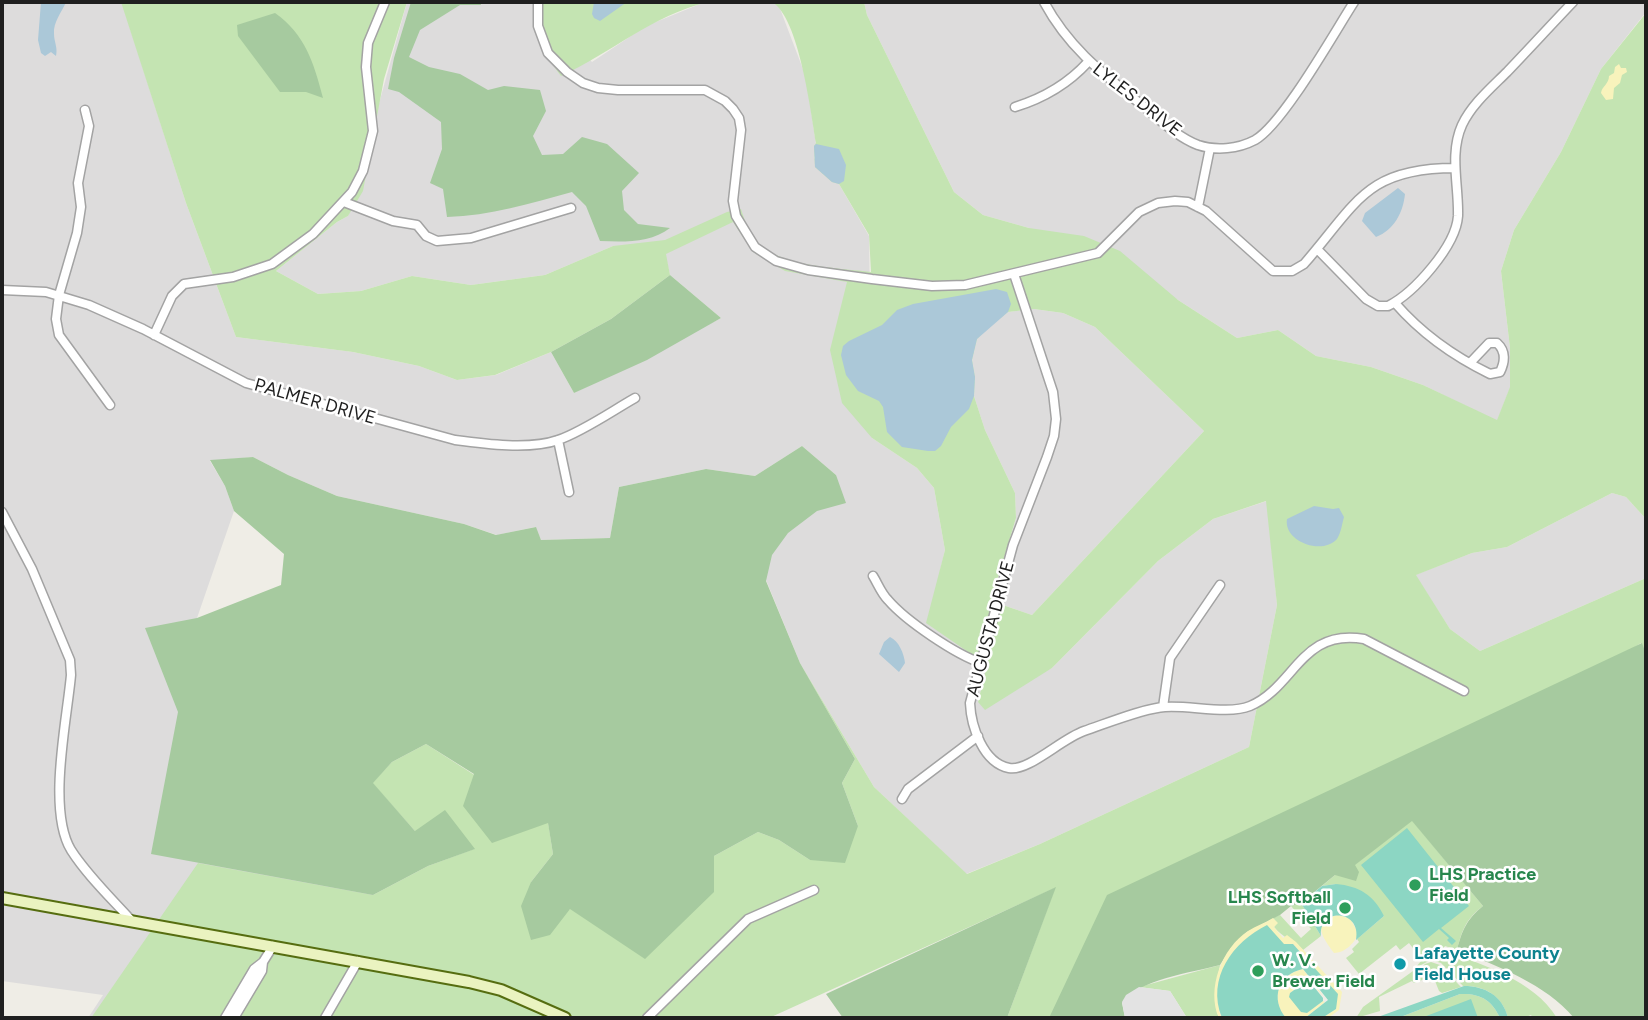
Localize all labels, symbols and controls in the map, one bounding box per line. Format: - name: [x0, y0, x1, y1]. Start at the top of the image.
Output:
- street label: LYLES DRIVE: [1088, 59, 1186, 141]
- street label: PALMER DRIVE: [252, 374, 378, 430]
- street label: AUGUSTA DRIVE: [963, 559, 1019, 699]
- place label: LHS Practice Field: [1429, 864, 1536, 906]
- marker: LHS Practice Field: [1407, 877, 1423, 893]
- place label: LHS Softball Field: [1228, 887, 1331, 930]
- marker: LHS Softball Field: [1337, 900, 1353, 916]
- place label: Lafayette County Field House: [1414, 943, 1560, 986]
- place label: W. V. Brewer Field: [1272, 950, 1375, 992]
- marker: Lafayette County Field House: [1392, 956, 1408, 972]
- marker: W. V. Brewer Field: [1250, 963, 1266, 979]

